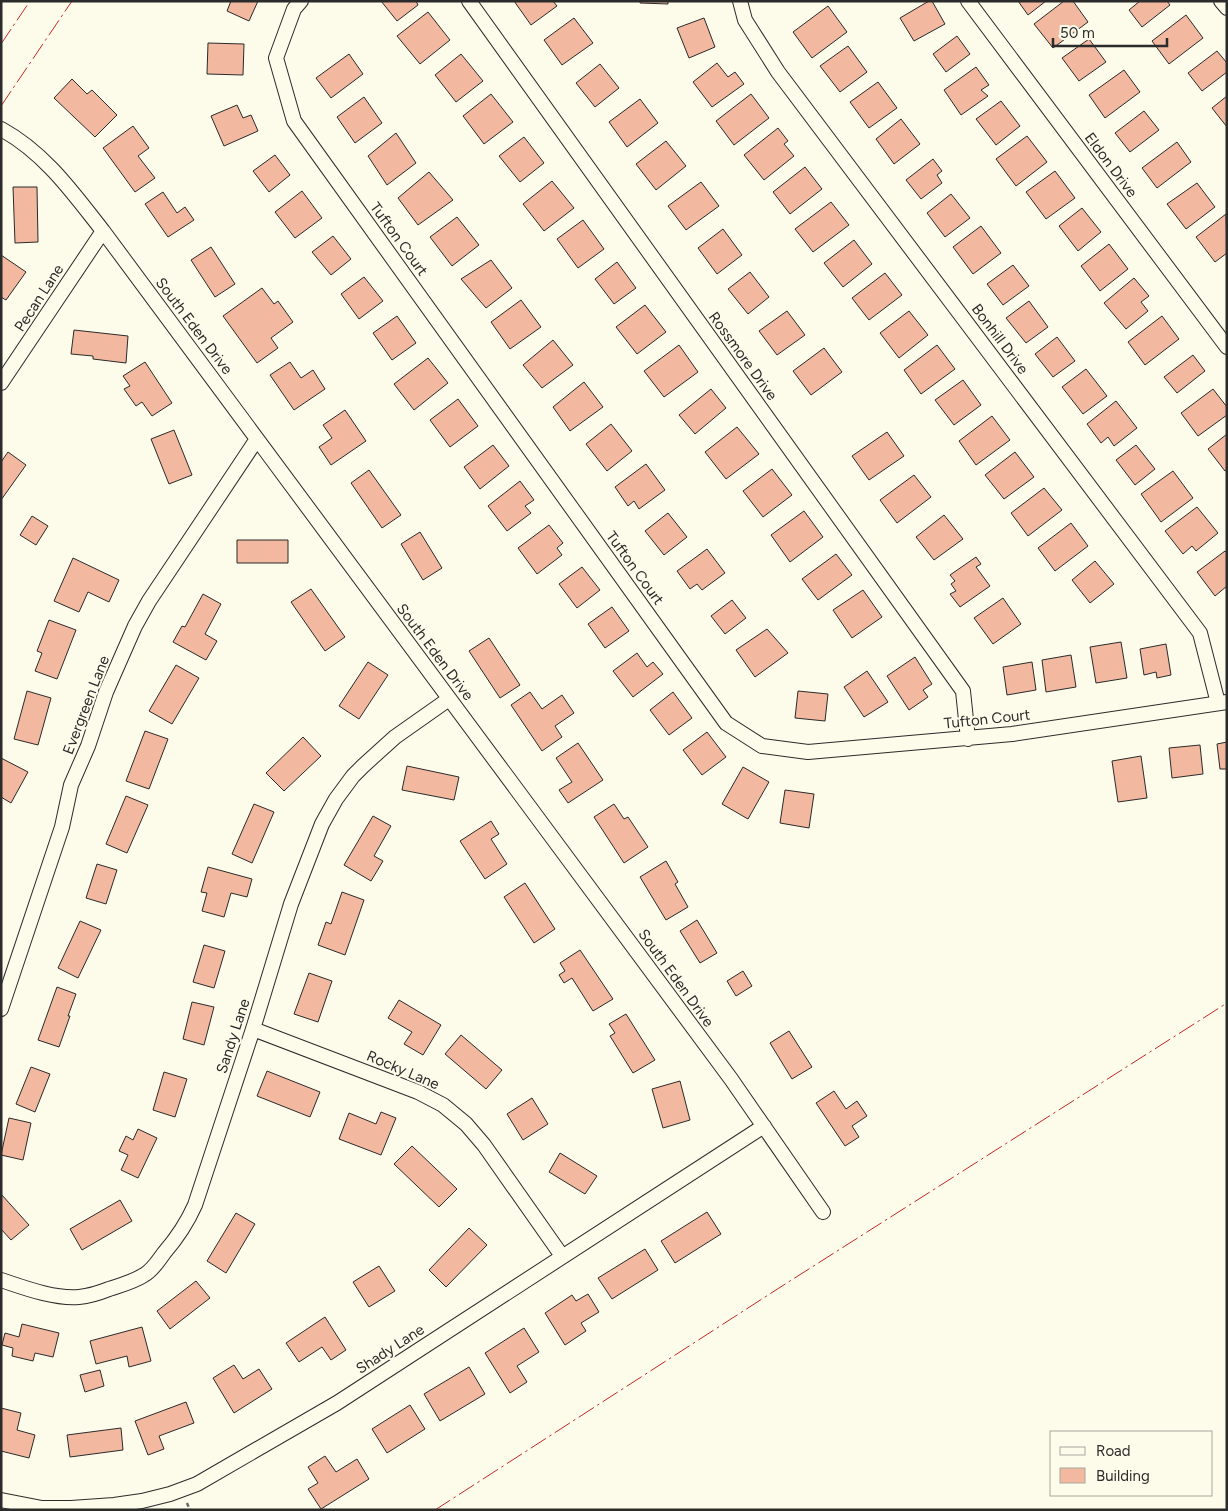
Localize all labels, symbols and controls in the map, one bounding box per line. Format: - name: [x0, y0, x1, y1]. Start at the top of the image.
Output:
- scale bar: [1053, 15, 1167, 47]
- text: 50 m: [1060, 24, 1095, 42]
- street label: Eldon Drive: [1081, 129, 1141, 201]
- street label: Tufton Court: [366, 199, 432, 280]
- street label: Pecan Lane: [11, 261, 67, 335]
- street label: South Eden Drive: [152, 274, 236, 378]
- street label: Bonhill Drive: [968, 300, 1032, 378]
- street label: Rossmore Drive: [705, 308, 781, 404]
- street label: Tufton Court: [602, 528, 668, 609]
- street label: South Eden Drive: [393, 600, 477, 704]
- street label: Evergreen Lane: [59, 653, 113, 757]
- street label: Tufton Court: [943, 705, 1031, 732]
- street label: South Eden Drive: [634, 926, 718, 1030]
- street label: Sandy Lane: [212, 996, 254, 1076]
- street label: Rocky Lane: [364, 1047, 442, 1093]
- street label: Shady Lane: [353, 1320, 427, 1378]
- legend: [1050, 1431, 1213, 1496]
- text: Road: [1096, 1442, 1131, 1460]
- text: Building: [1096, 1467, 1150, 1485]

